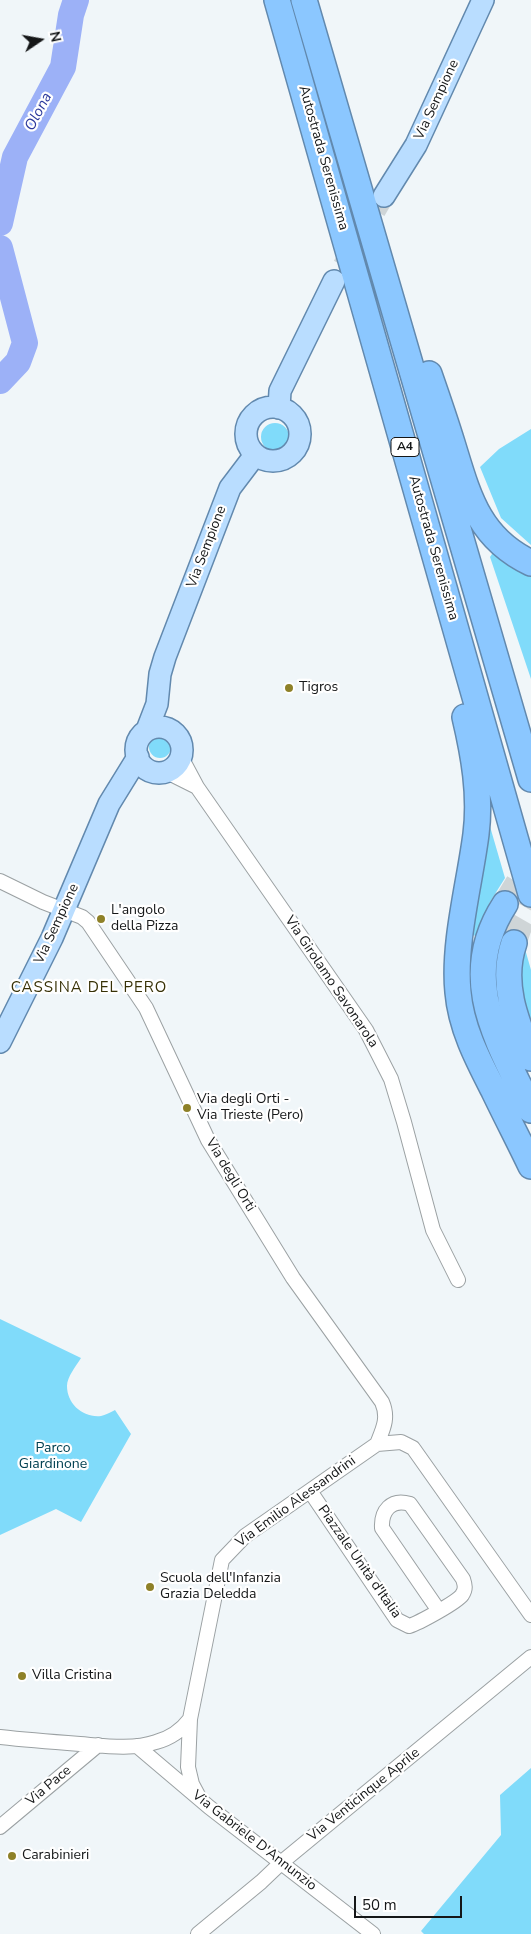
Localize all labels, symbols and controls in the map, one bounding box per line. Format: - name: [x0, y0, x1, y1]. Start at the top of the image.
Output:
- north arrow: [15, 15, 65, 65]
- text: N: [45, 30, 66, 44]
- street label: Via Sempione: [411, 57, 463, 143]
- street label: Autostrada Serenissima: [294, 84, 352, 232]
- water label: Olona: [22, 90, 56, 134]
- road number: A4: [391, 438, 419, 457]
- street label: Autostrada Serenissima: [404, 474, 462, 622]
- street label: Via Sempione: [184, 504, 230, 590]
- place label: Tigros: [299, 680, 338, 696]
- marker: Tigros: [283, 682, 295, 694]
- street label: Via Sempione: [31, 881, 83, 967]
- place label: L'angolo della Pizza: [111, 903, 178, 936]
- marker: L'angolo della Pizza: [95, 913, 107, 925]
- street label: Via Girolamo Savonarola: [281, 913, 381, 1051]
- district label: CASSINA DEL PERO: [9, 979, 169, 997]
- place label: Via degli Orti - Via Trieste (Pero): [197, 1092, 304, 1124]
- marker: Via degli Orti - Via Trieste (Pero): [181, 1102, 193, 1114]
- street label: Via degli Orti: [201, 1135, 259, 1215]
- park label: Parco Giardinone: [19, 1441, 87, 1474]
- street label: Via Emilio Alessandrini: [233, 1453, 359, 1551]
- street label: Piazzale Unità d'Italia: [314, 1502, 404, 1622]
- place label: Scuola dell'Infanzia Grazia Deledda: [160, 1571, 281, 1604]
- marker: Scuola dell'Infanzia Grazia Deledda: [144, 1581, 156, 1593]
- place label: Villa Cristina: [32, 1668, 112, 1684]
- marker: Villa Cristina: [16, 1670, 28, 1682]
- street label: Via Venticinque Aprile: [305, 1745, 423, 1845]
- street label: Via Pace: [23, 1762, 75, 1810]
- street label: Via Gabriele D'Annunzio: [188, 1787, 320, 1895]
- place label: Carabinieri: [22, 1848, 89, 1864]
- marker: Carabinieri: [6, 1850, 18, 1862]
- scale bar: [356, 1886, 464, 1918]
- text: 50 m: [362, 1895, 397, 1915]

